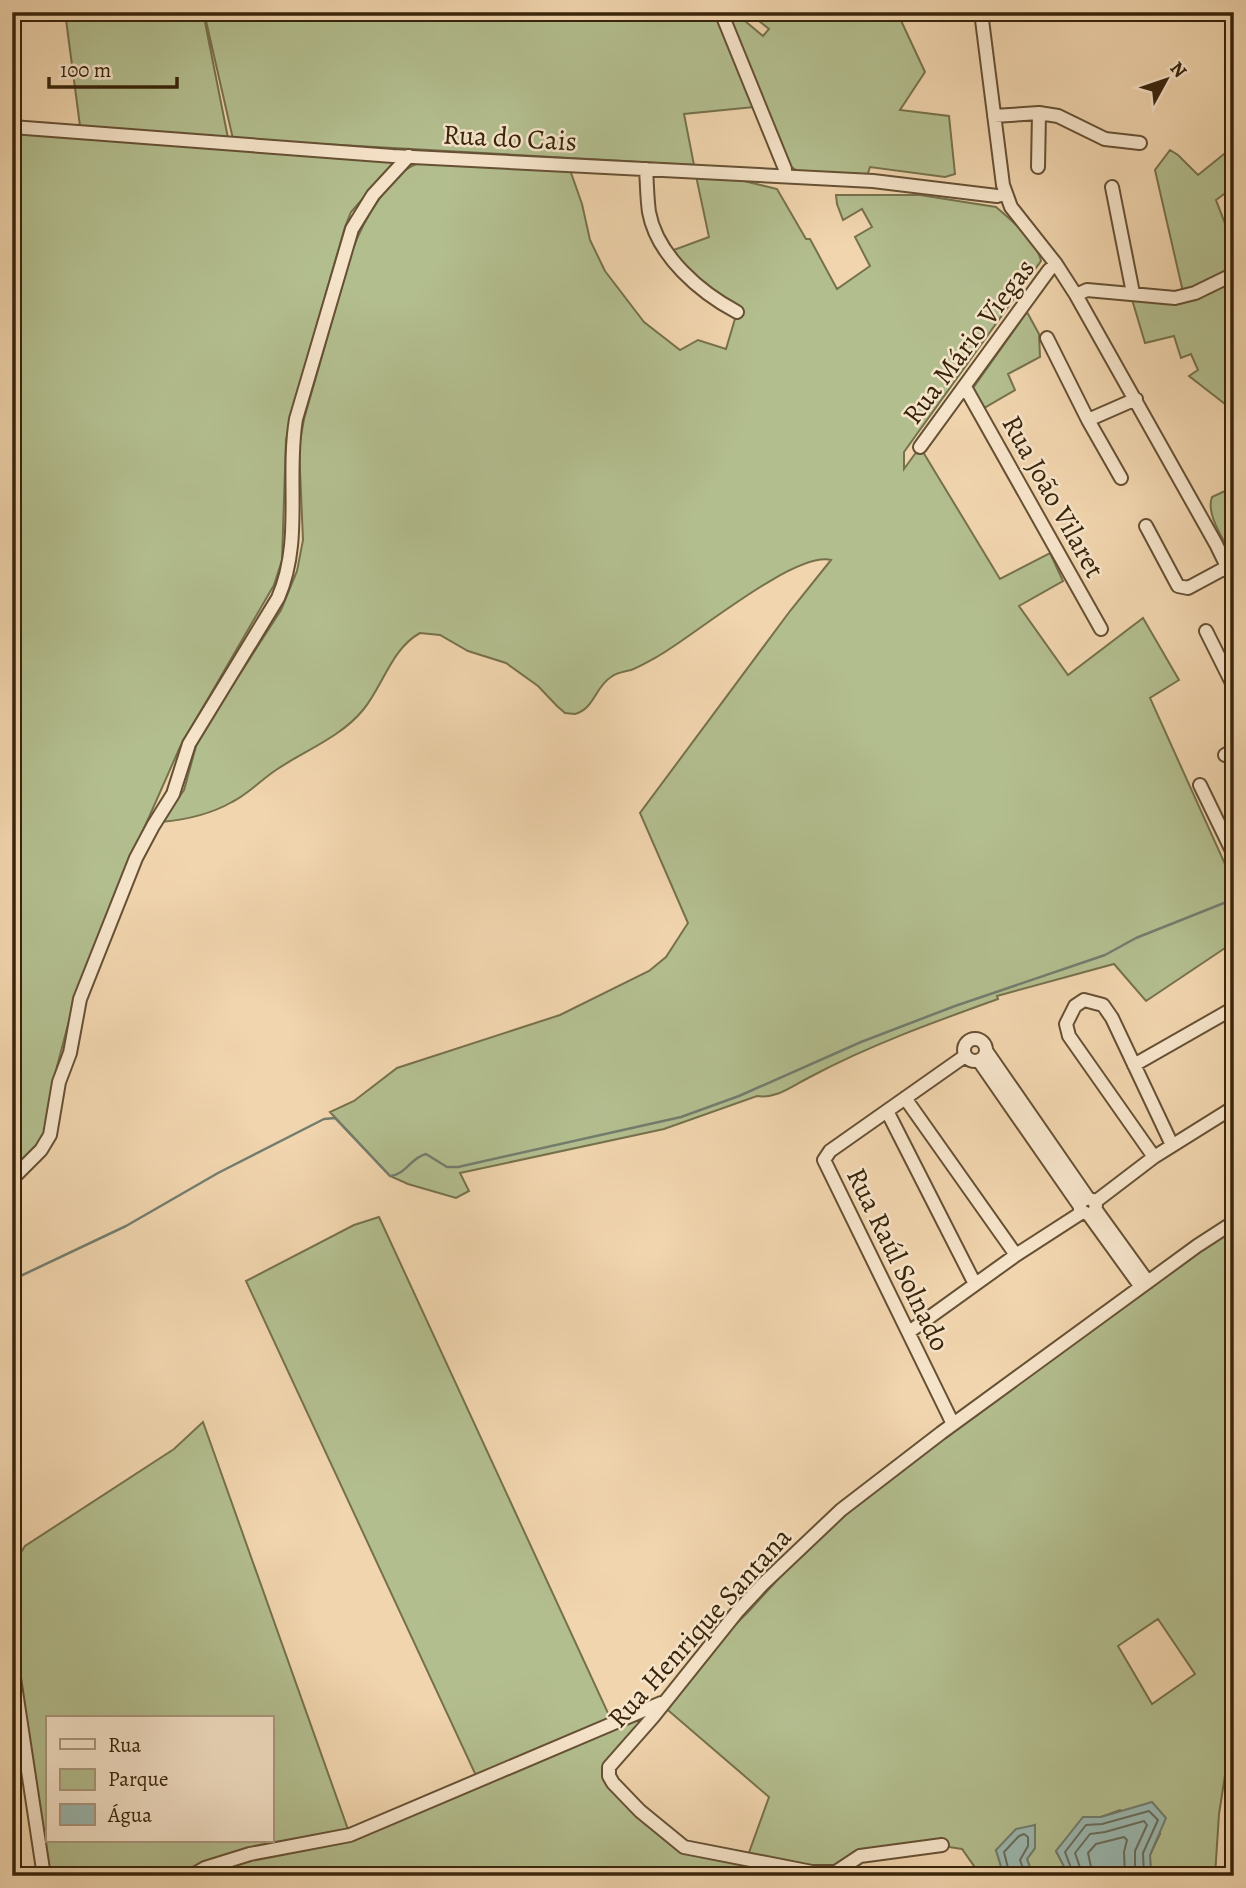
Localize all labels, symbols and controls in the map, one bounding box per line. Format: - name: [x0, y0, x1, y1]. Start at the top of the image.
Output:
- scale bar: [49, 46, 177, 90]
- north arrow: [1130, 46, 1200, 116]
- text: 100 m: [60, 56, 111, 84]
- text: N: [1164, 56, 1193, 83]
- street label: Rua do Cais: [442, 116, 578, 160]
- street label: Rua Mário Viegas: [894, 251, 1044, 432]
- street label: Rua João Vilaret: [993, 408, 1113, 585]
- street label: Rua Raúl Solnado: [837, 1161, 959, 1357]
- street label: Rua Henrique Santana: [599, 1519, 800, 1736]
- legend: [46, 1716, 273, 1842]
- text: Rua: [108, 1731, 142, 1759]
- text: Parque: [108, 1765, 168, 1793]
- text: Água: [107, 1801, 152, 1829]

